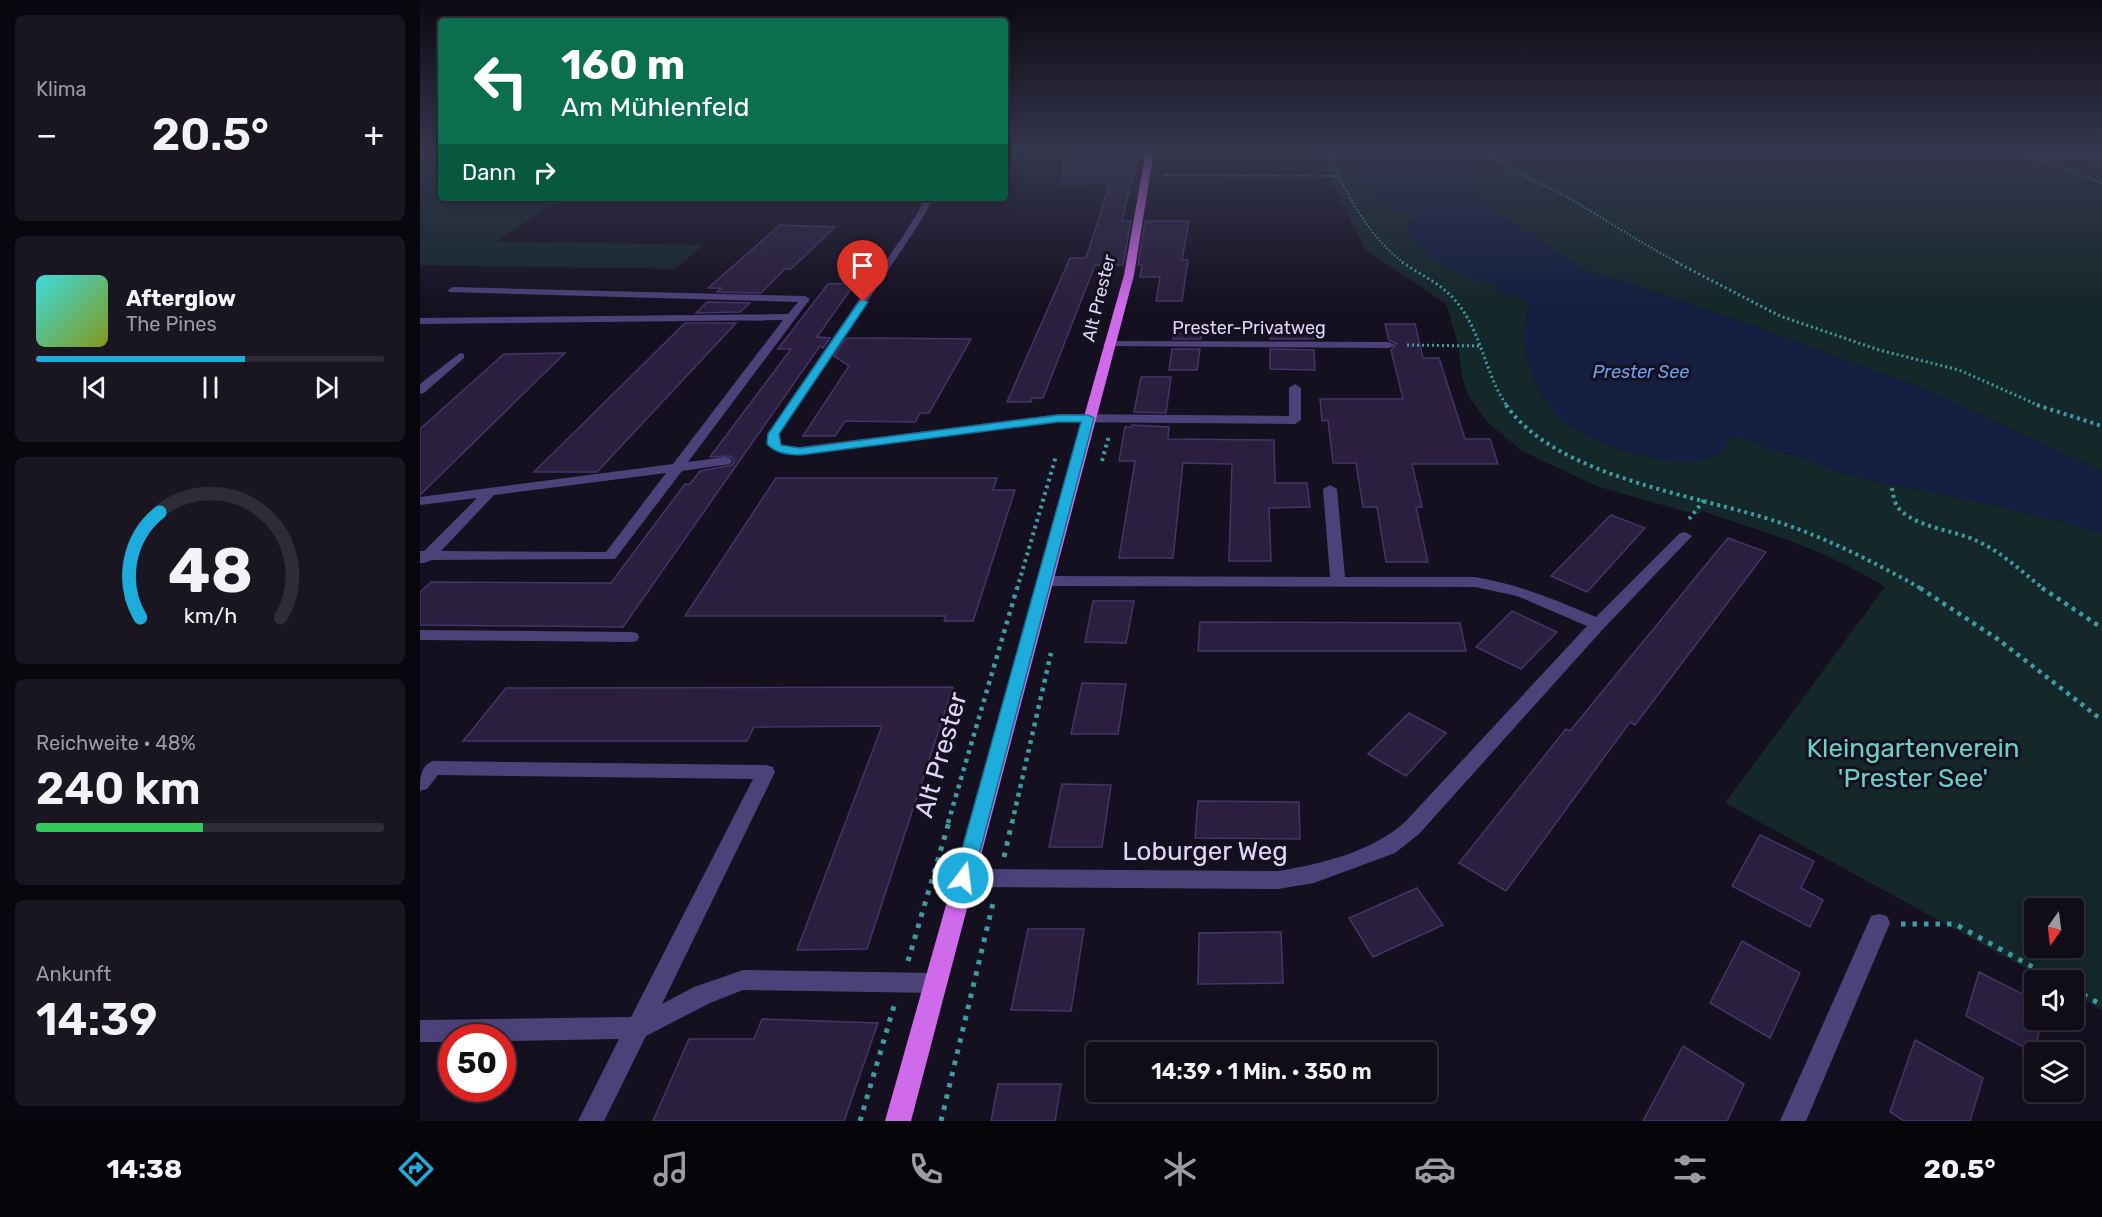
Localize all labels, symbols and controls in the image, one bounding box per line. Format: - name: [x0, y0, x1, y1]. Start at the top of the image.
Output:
- text: 160 m: [561, 40, 685, 90]
- icon: left: [462, 42, 540, 120]
- text: Klima: [36, 77, 87, 101]
- text: Am Mühlenfeld: [561, 91, 750, 123]
- text: 20.5°: [152, 108, 269, 161]
- text: −: [36, 115, 57, 154]
- text: +: [363, 115, 384, 154]
- icon: right: [528, 156, 561, 189]
- text: Dann: [462, 159, 516, 186]
- pin: [837, 240, 888, 302]
- icon: arrive: [846, 249, 879, 282]
- street label: Alt Prester: [1078, 252, 1121, 344]
- text: Afterglow: [126, 285, 236, 312]
- text: The Pines: [126, 312, 217, 336]
- street label: Prester-Privatweg: [1172, 317, 1326, 339]
- water label: Prester See: [1593, 361, 1689, 383]
- icon: previous: [78, 371, 111, 404]
- icon: pause: [194, 371, 227, 404]
- icon: next: [310, 371, 343, 404]
- text: 48: [168, 534, 252, 608]
- text: km/h: [183, 603, 237, 628]
- street label: Alt Prester: [908, 689, 974, 821]
- text: Reichweite · 48%: [36, 731, 196, 755]
- park label: Kleingartenverein 'Prester See': [1806, 733, 2020, 794]
- text: 240 km: [36, 762, 201, 815]
- street label: Loburger Weg: [1122, 836, 1288, 867]
- position arrow: [931, 846, 995, 910]
- north arrow: [2024, 898, 2084, 958]
- map controls: [2024, 898, 2084, 1102]
- text: Ankunft: [36, 962, 111, 986]
- button: sound: [2024, 970, 2084, 1030]
- text: 14:39: [36, 993, 158, 1046]
- speed limit sign: 50: [438, 1024, 516, 1102]
- button: layers: [2024, 1042, 2084, 1102]
- text: 14:39 · 1 Min. · 350 m: [1151, 1058, 1372, 1085]
- icon: directions: [395, 1148, 437, 1190]
- icon: music: [650, 1148, 692, 1190]
- icon: phone: [905, 1148, 947, 1190]
- icon: climate: [1159, 1148, 1201, 1190]
- icon: car: [1414, 1148, 1456, 1190]
- icon: filters: [1669, 1148, 1711, 1190]
- text: 14:38: [106, 1153, 182, 1185]
- text: 20.5°: [1924, 1153, 1996, 1185]

